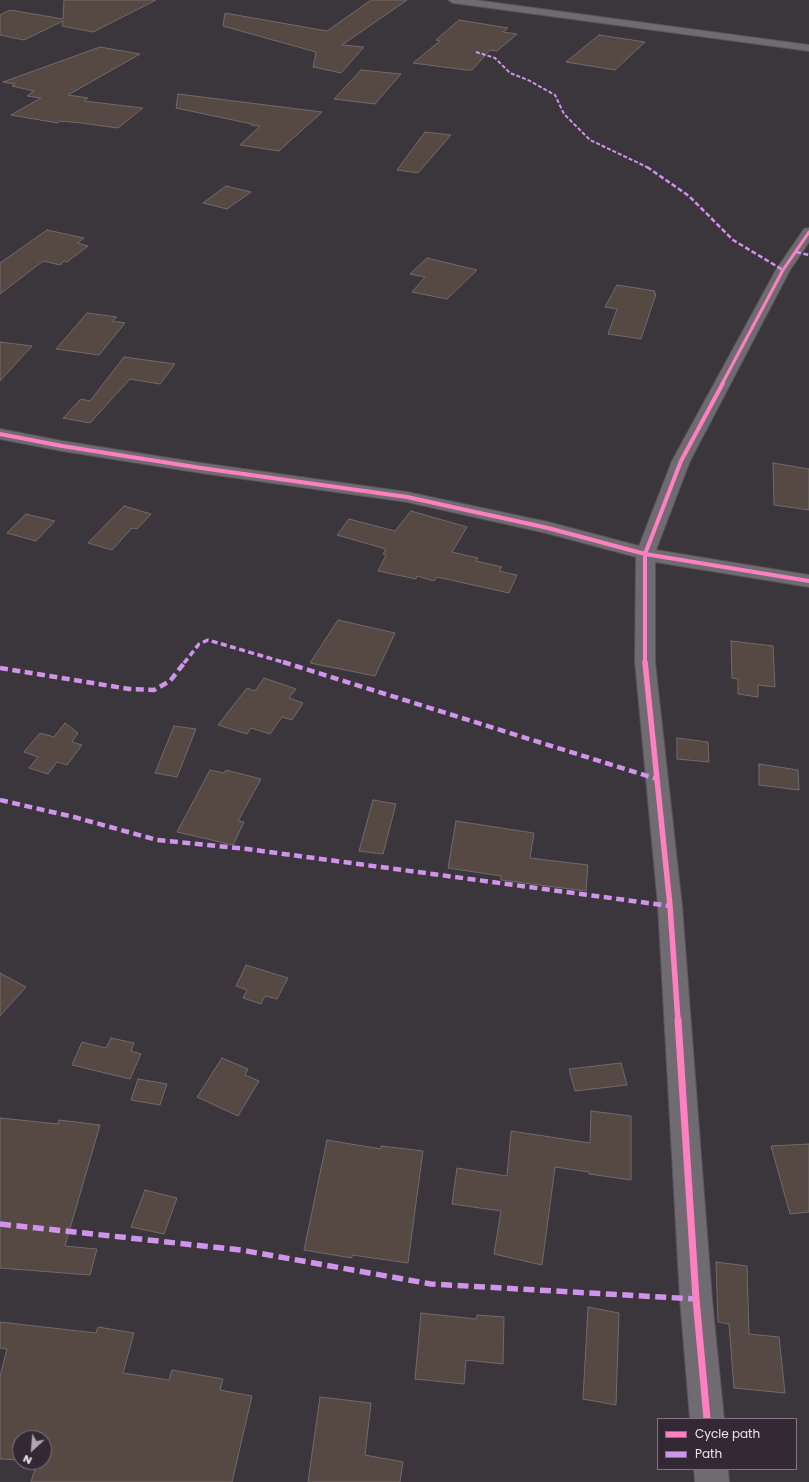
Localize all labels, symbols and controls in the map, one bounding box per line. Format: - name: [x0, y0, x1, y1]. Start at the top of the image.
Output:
- legend: [657, 1418, 797, 1470]
- text: Cycle path: [695, 1425, 760, 1442]
- north arrow: [12, 1430, 52, 1470]
- text: Path: [695, 1445, 722, 1462]
- text: N: [20, 1451, 34, 1469]

